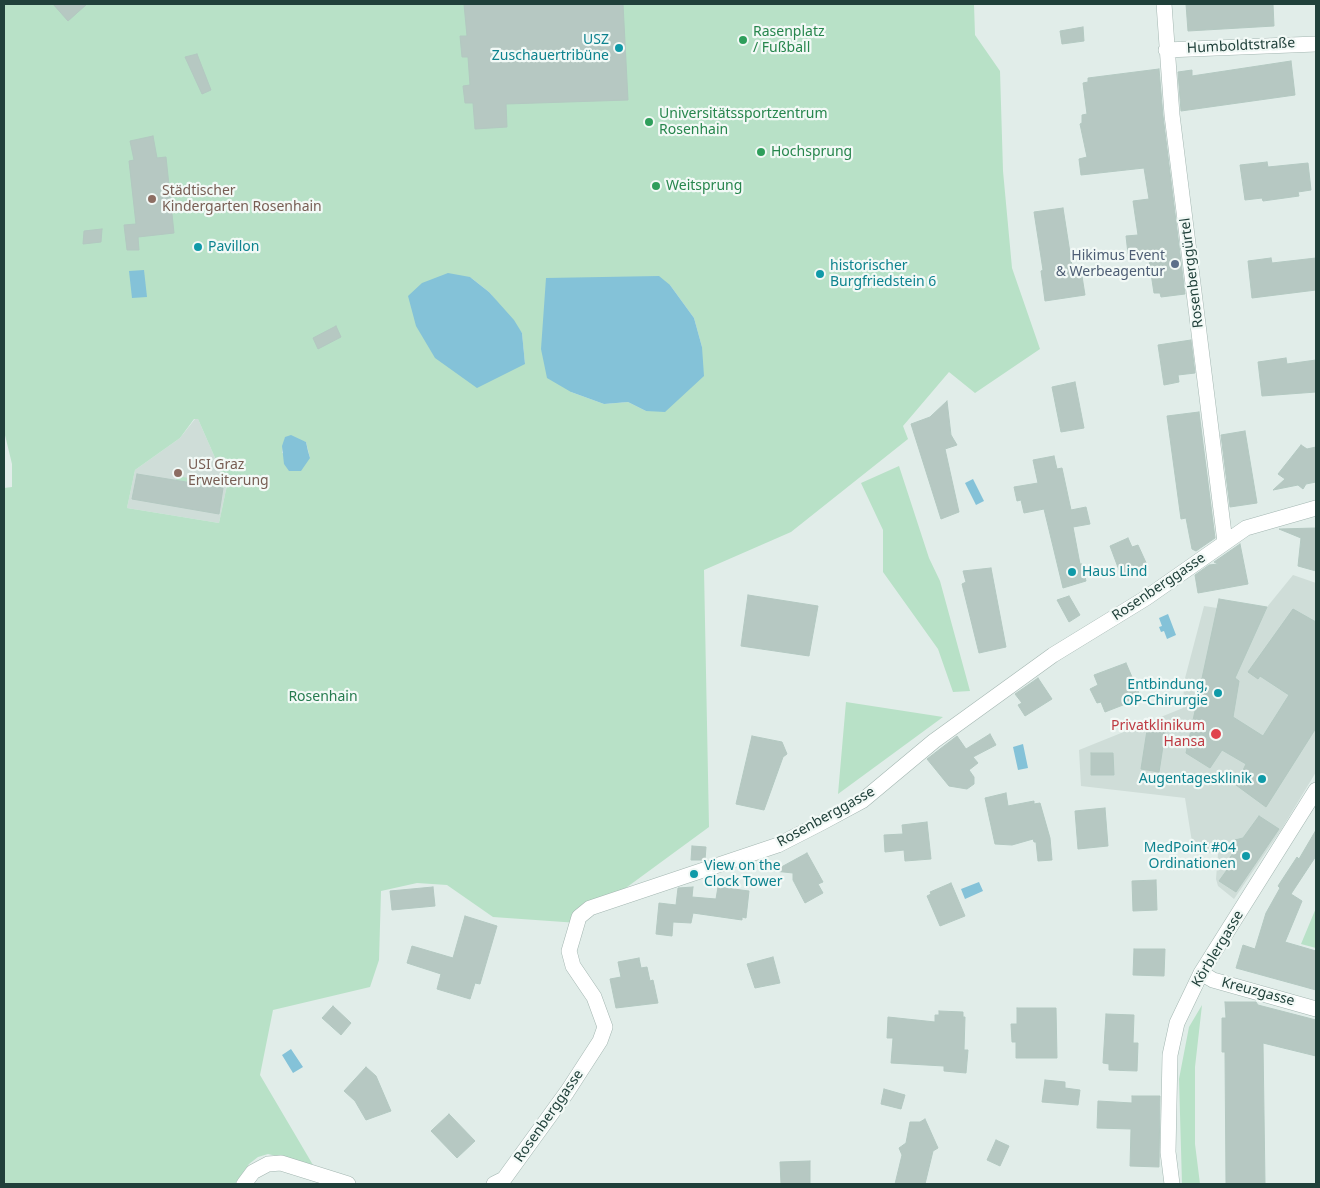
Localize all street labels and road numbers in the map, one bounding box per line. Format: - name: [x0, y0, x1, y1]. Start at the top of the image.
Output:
- street label: Humboldtstraße: [1186, 35, 1296, 57]
- street label: Rosenberggürtel: [1177, 217, 1207, 329]
- street label: Rosenberggasse: [1109, 550, 1209, 624]
- street label: Rosenberggasse: [774, 783, 878, 851]
- street label: Körblergasse: [1189, 908, 1247, 990]
- street label: Kreuzgasse: [1220, 974, 1296, 1010]
- street label: Rosenberggasse: [511, 1067, 587, 1165]

